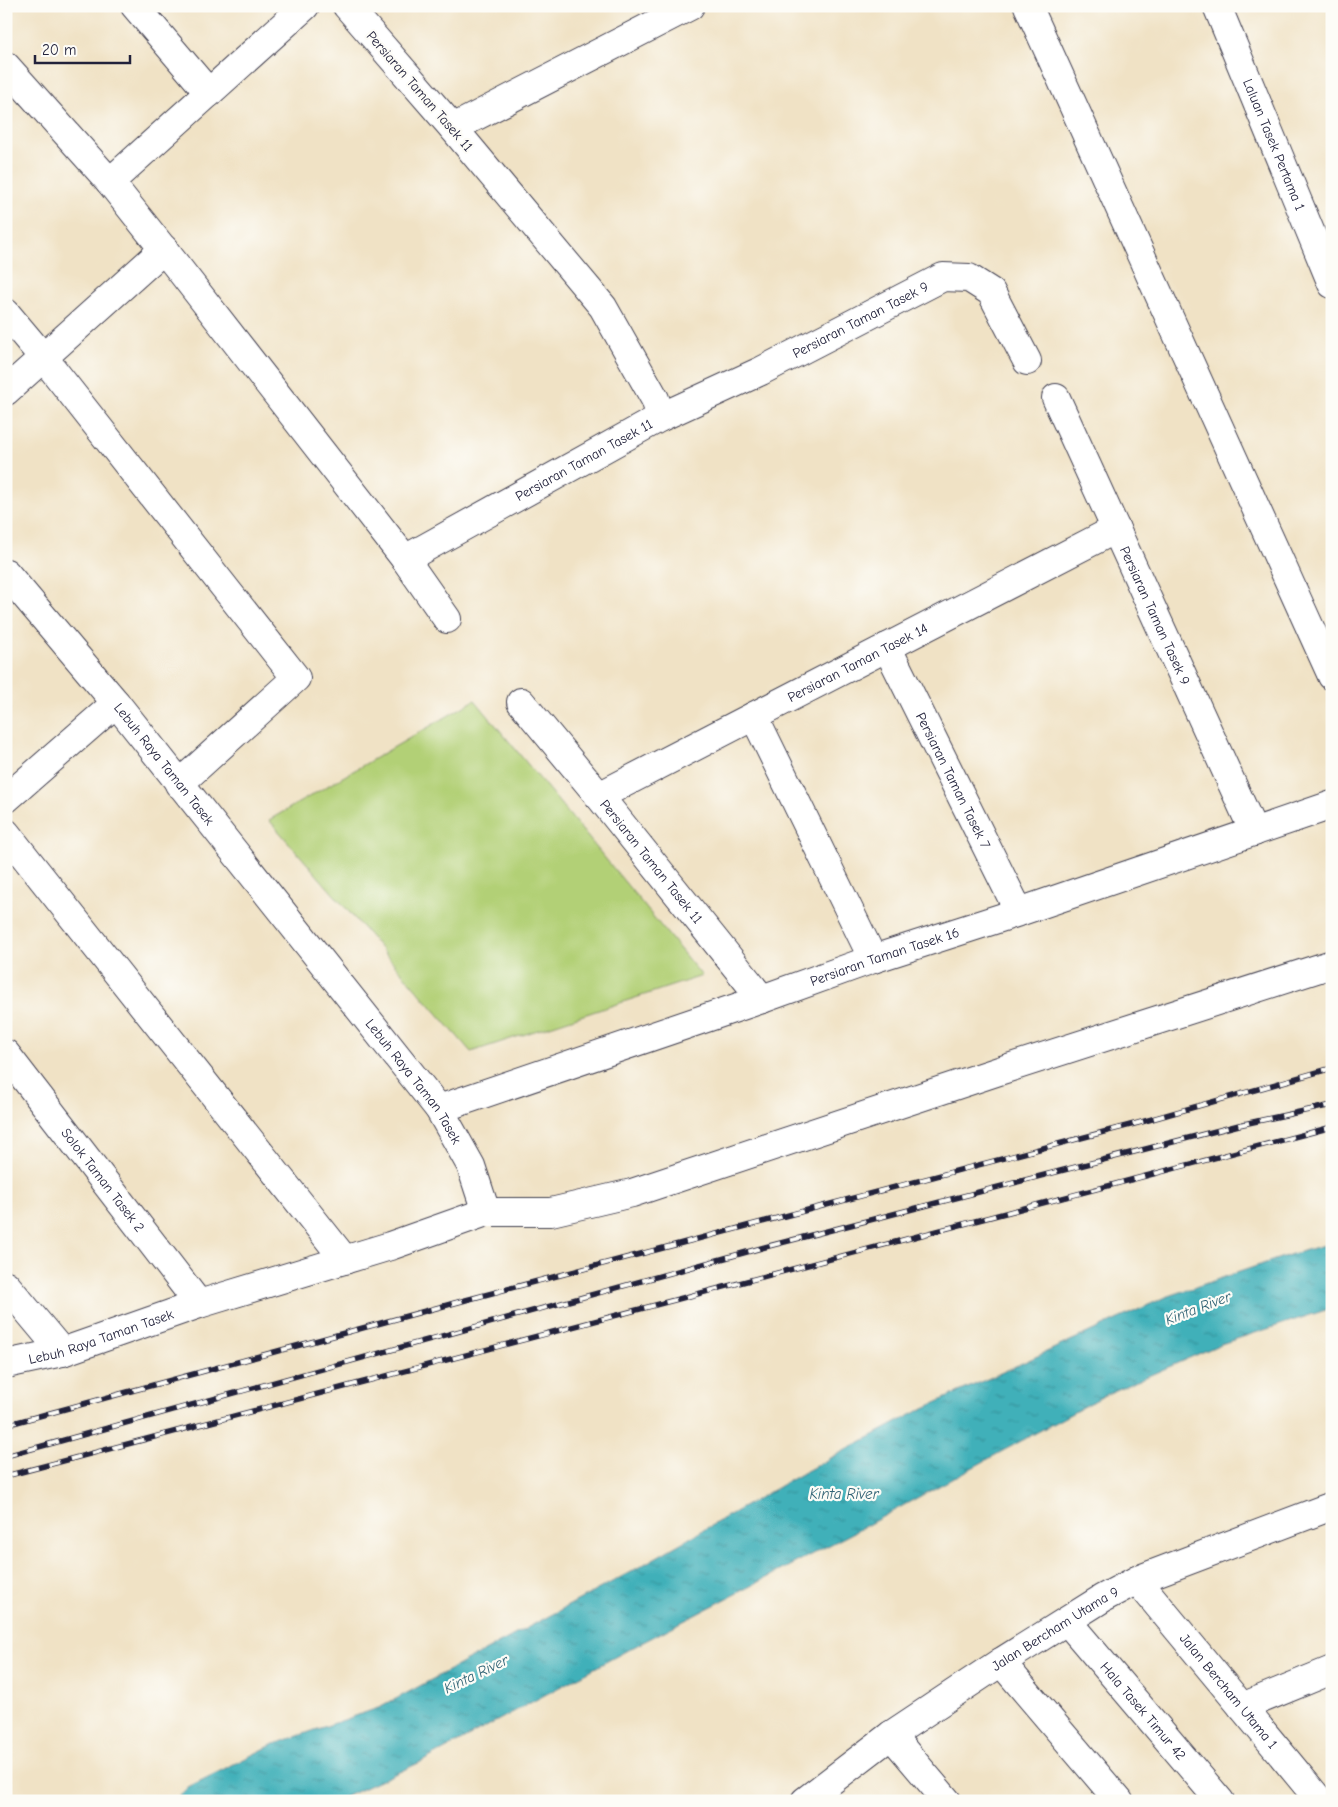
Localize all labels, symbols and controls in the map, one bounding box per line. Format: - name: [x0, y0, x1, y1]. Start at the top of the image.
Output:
- street label: Persiaran Taman Tasek 11: [363, 28, 477, 155]
- scale bar: [35, 32, 130, 64]
- text: 20 m: [42, 41, 76, 59]
- street label: Laluan Tasek Pertama 1: [1239, 76, 1309, 213]
- street label: Persiaran Taman Tasek 9: [790, 278, 931, 362]
- street label: Persiaran Taman Tasek 11: [513, 415, 656, 505]
- street label: Persiaran Taman Tasek 9: [1116, 544, 1194, 688]
- street label: Persiaran Taman Tasek 14: [785, 620, 931, 706]
- street label: Lebuh Raya Taman Tasek: [110, 700, 218, 829]
- street label: Persiaran Taman Tasek 7: [912, 710, 994, 852]
- street label: Persiaran Taman Tasek 11: [596, 796, 706, 927]
- street label: Persiaran Taman Tasek 16: [808, 924, 961, 990]
- street label: Lebuh Raya Taman Tasek: [362, 1016, 465, 1147]
- street label: Solok Taman Tasek 2: [57, 1125, 148, 1235]
- water label: Kinta River: [1162, 1287, 1235, 1329]
- street label: Lebuh Raya Taman Tasek: [27, 1306, 176, 1368]
- water label: Kinta River: [809, 1485, 880, 1503]
- street label: Jalan Bercham Utama 9: [989, 1583, 1122, 1675]
- street label: Jalan Bercham Utama 1: [1176, 1630, 1281, 1752]
- water label: Kinta River: [441, 1650, 512, 1697]
- street label: Hala Tasek Timur 42: [1097, 1659, 1190, 1764]

